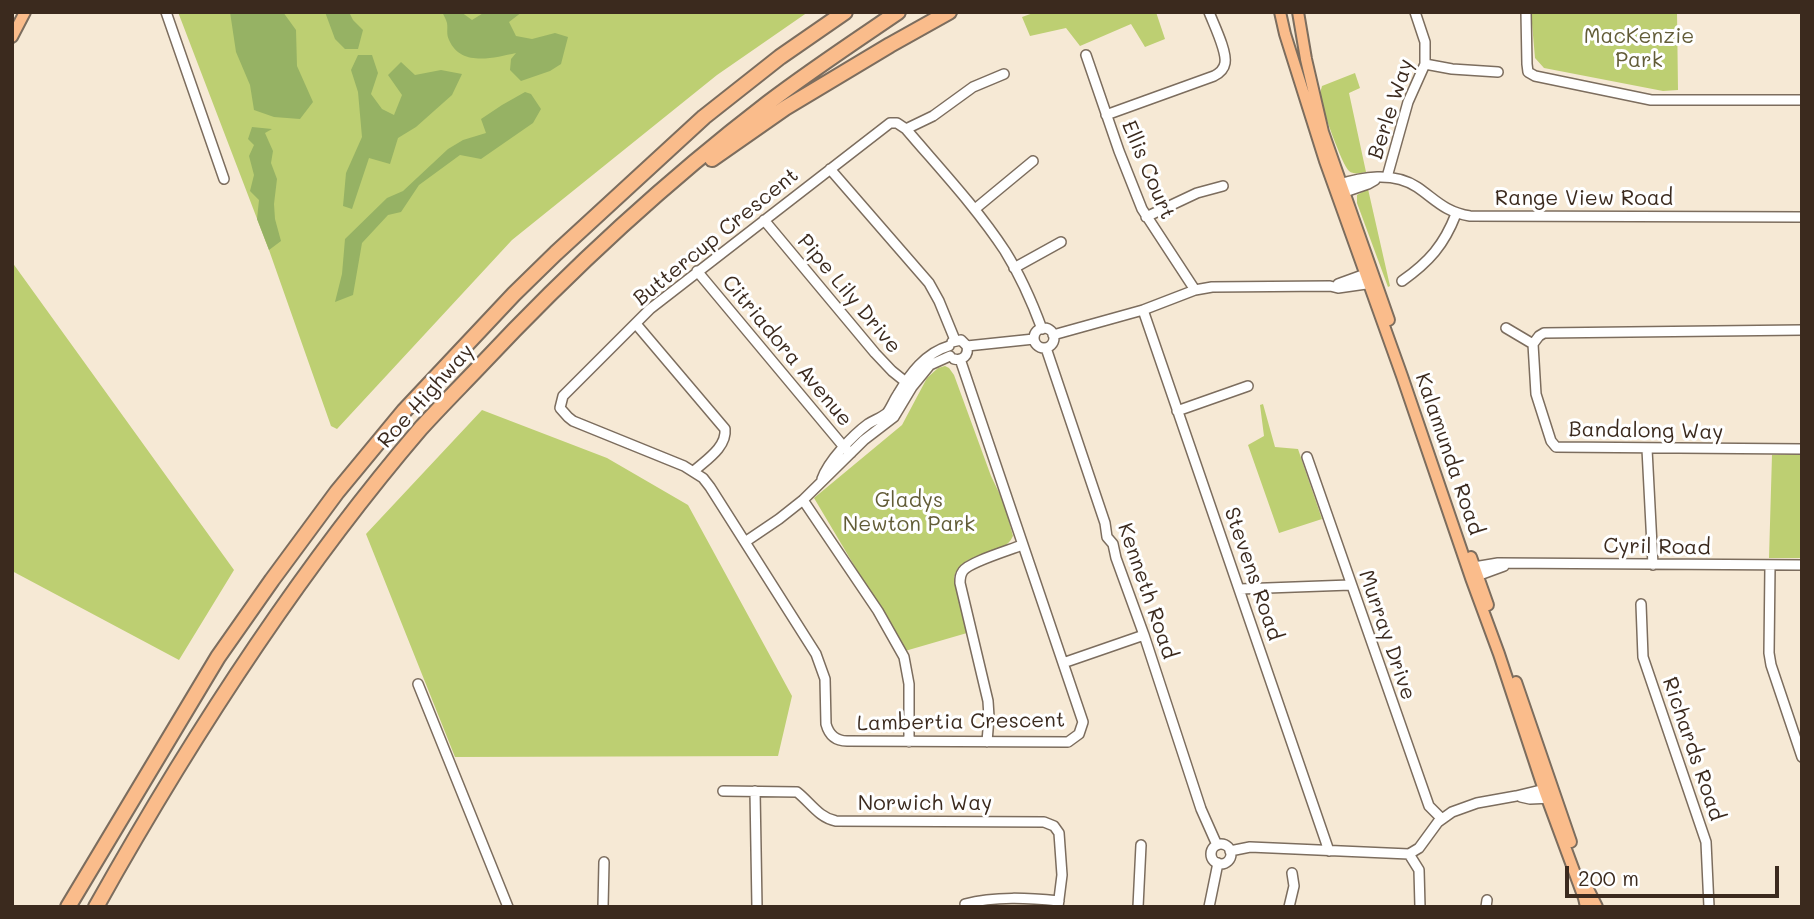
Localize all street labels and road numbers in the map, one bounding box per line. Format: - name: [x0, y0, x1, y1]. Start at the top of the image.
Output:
- street label: Berle Way: [1363, 56, 1419, 162]
- street label: Ellis Court: [1116, 117, 1180, 223]
- street label: Buttercup Crescent: [628, 163, 804, 311]
- street label: Range View Road: [1495, 186, 1673, 212]
- street label: Pipe Lily Drive: [792, 229, 906, 359]
- street label: Citriadora Avenue: [716, 270, 858, 432]
- street label: Roe Highway: [373, 339, 479, 453]
- street label: Kalamunda Road: [1409, 370, 1489, 538]
- street label: Bandalong Way: [1568, 417, 1724, 445]
- street label: Stevens Road: [1218, 504, 1288, 644]
- street label: Kenneth Road: [1112, 520, 1182, 662]
- street label: Cyril Road: [1603, 533, 1711, 561]
- street label: Murray Drive: [1353, 567, 1421, 703]
- street label: Richards Road: [1657, 674, 1729, 824]
- street label: Lambertia Crescent: [857, 708, 1065, 736]
- street label: Norwich Way: [858, 791, 992, 817]

